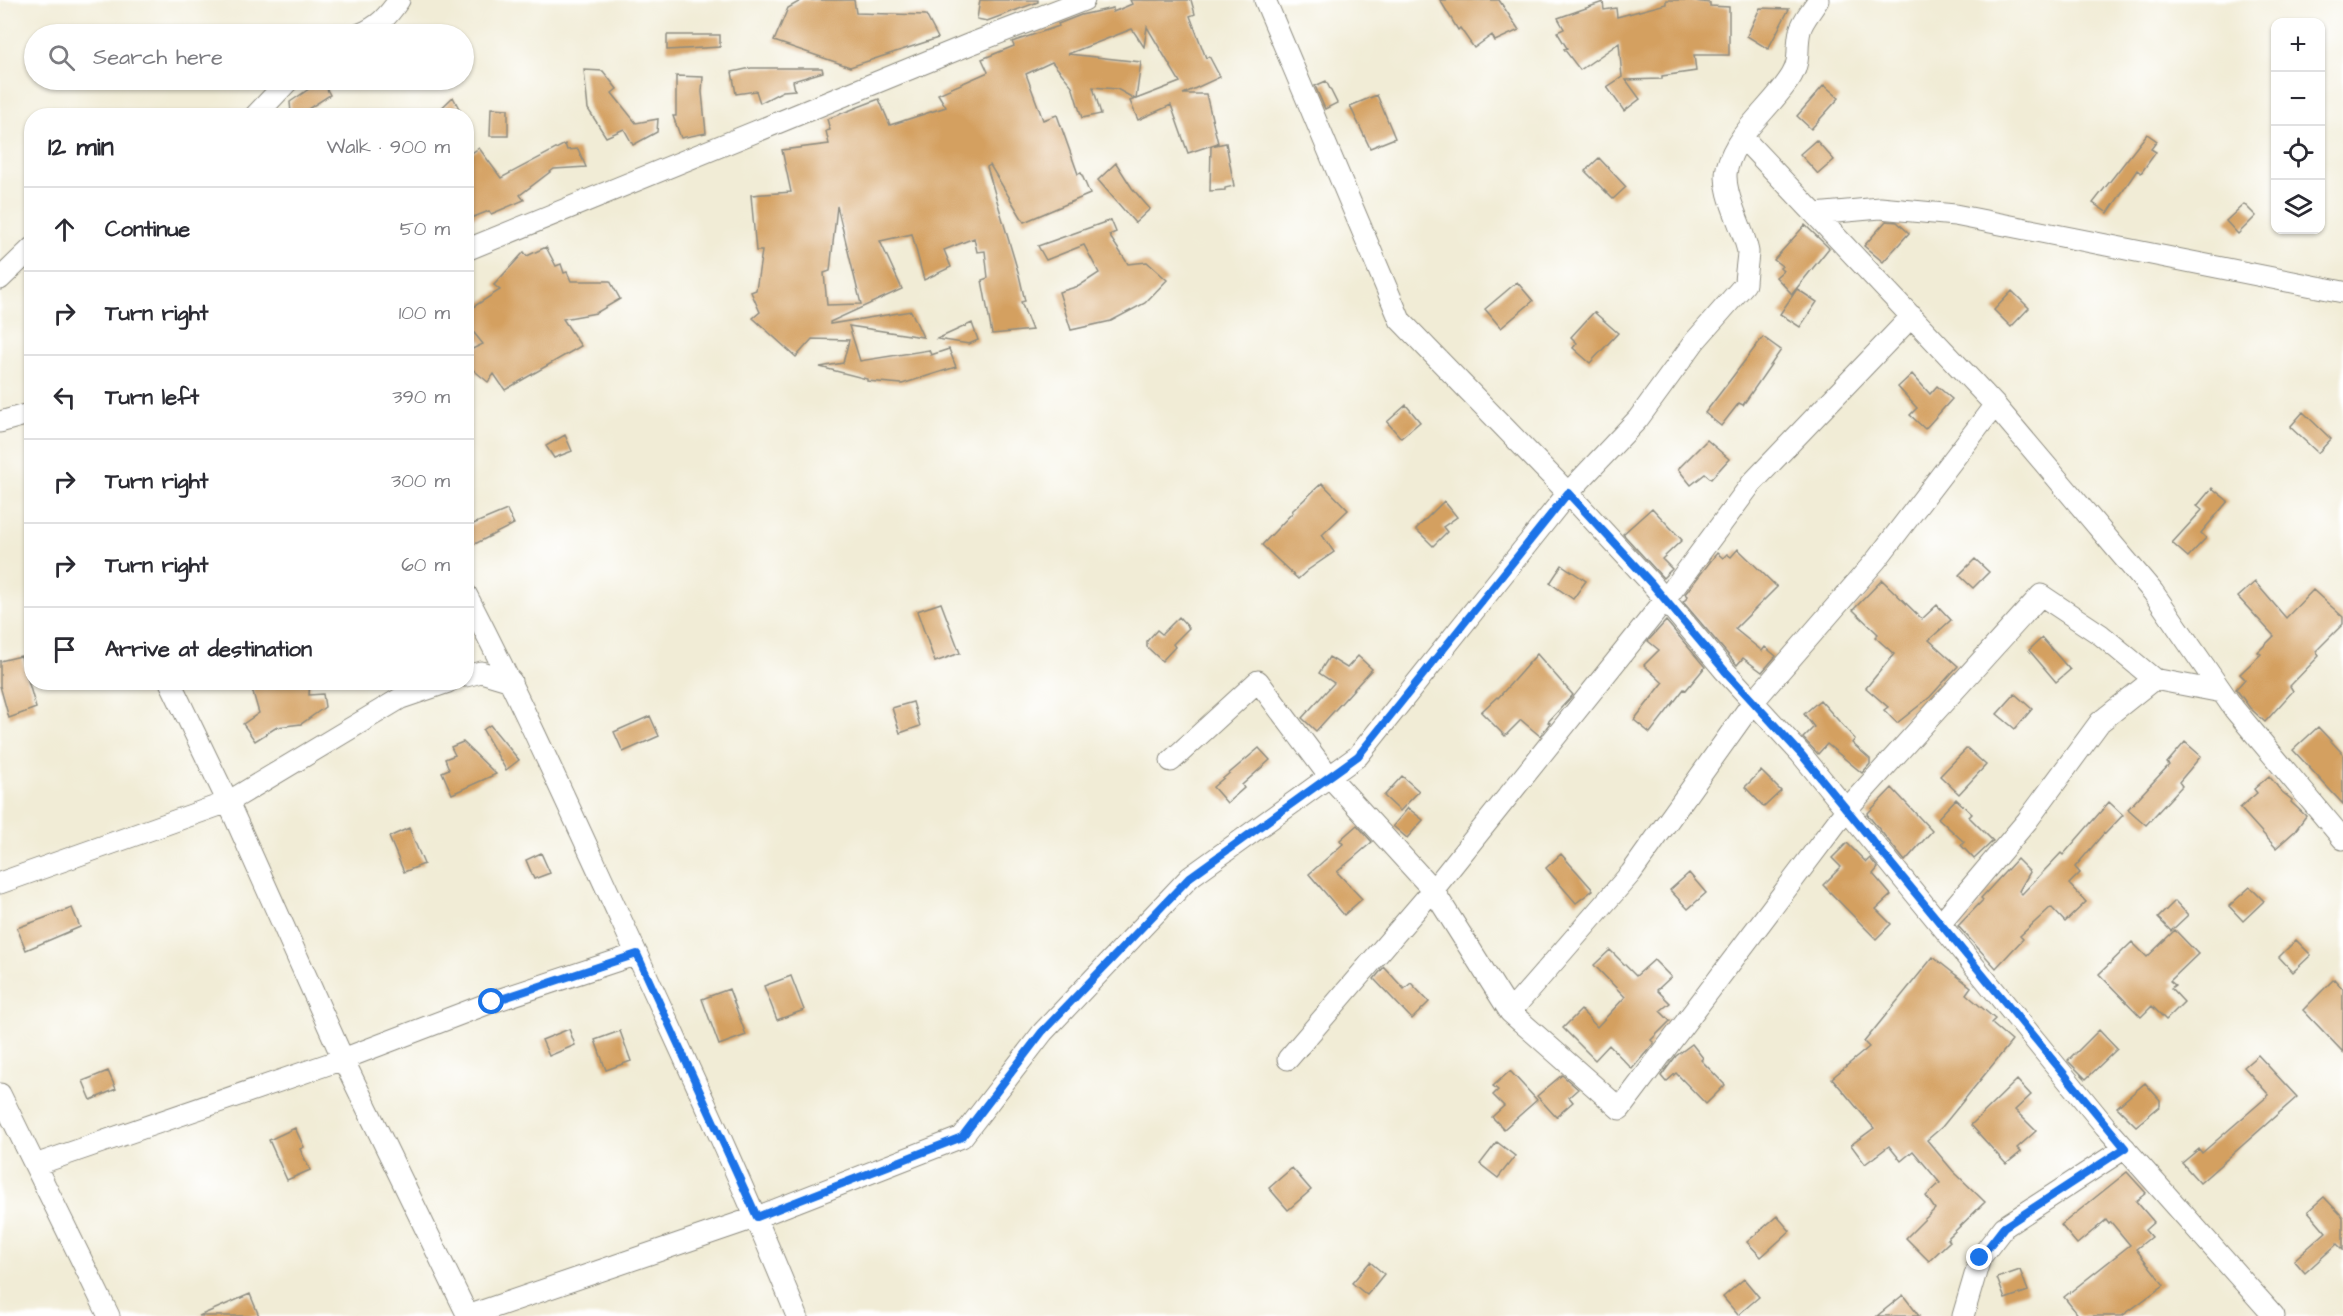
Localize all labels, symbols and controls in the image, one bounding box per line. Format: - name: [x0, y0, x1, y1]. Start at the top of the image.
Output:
- map controls: [2271, 18, 2325, 234]
- button: +: [2271, 18, 2325, 72]
- search box: [24, 24, 474, 90]
- icon: search: [45, 41, 78, 74]
- text: Search here: [93, 42, 223, 73]
- button: −: [2271, 72, 2325, 126]
- button: locate: [2271, 126, 2325, 180]
- text: 12 min: [48, 129, 114, 165]
- text: Walk · 900 m: [327, 133, 450, 161]
- button: layers: [2271, 180, 2325, 234]
- icon: ahead: [48, 213, 81, 246]
- text: Continue: [105, 214, 190, 245]
- text: 50 m: [400, 215, 450, 243]
- icon: right: [48, 297, 81, 330]
- text: Turn right: [105, 298, 208, 329]
- text: 100 m: [399, 299, 450, 327]
- icon: left: [48, 381, 81, 414]
- text: Turn left: [105, 382, 199, 413]
- text: 390 m: [392, 383, 450, 411]
- icon: right: [48, 465, 81, 498]
- text: Turn right: [105, 466, 208, 497]
- text: 300 m: [391, 467, 450, 495]
- icon: right: [48, 549, 81, 582]
- text: Turn right: [105, 550, 208, 581]
- text: 60 m: [401, 551, 450, 579]
- icon: arrive: [48, 633, 81, 666]
- text: Arrive at destination: [105, 634, 312, 665]
- route start: [478, 988, 504, 1014]
- route end: [1966, 1244, 1992, 1270]

